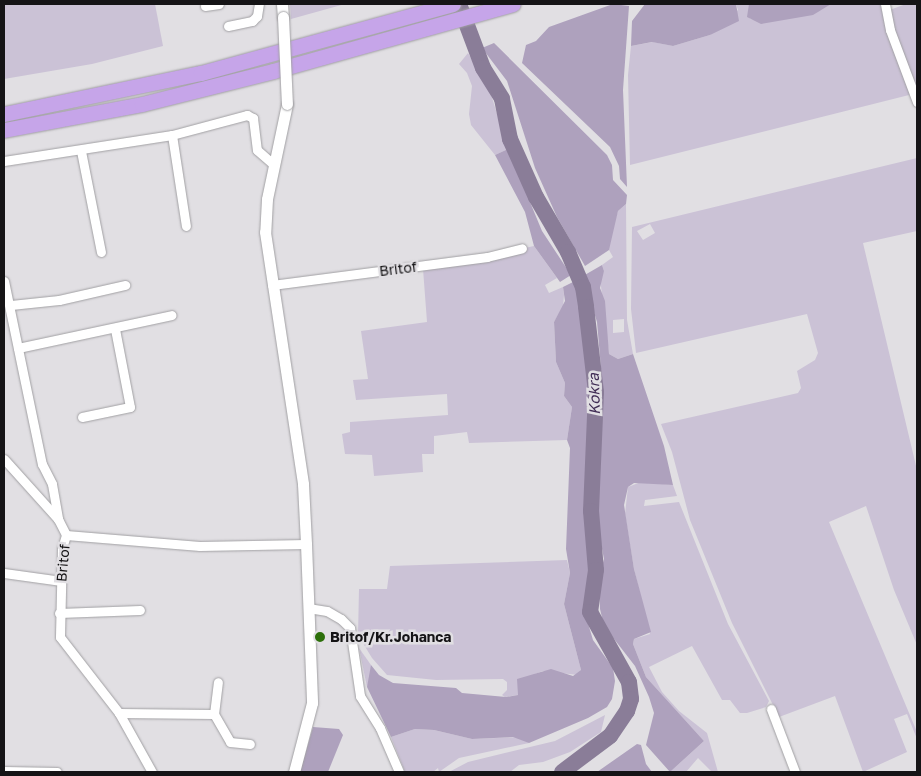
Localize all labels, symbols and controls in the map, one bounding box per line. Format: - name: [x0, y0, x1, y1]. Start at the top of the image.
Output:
- street label: Britof: [378, 258, 418, 280]
- water label: Kokra: [584, 373, 604, 415]
- street label: Britof: [53, 544, 73, 582]
- place label: Britof/Kr.Johanca: [330, 629, 451, 645]
- marker: Britof/Kr.Johanca: [314, 631, 326, 643]

